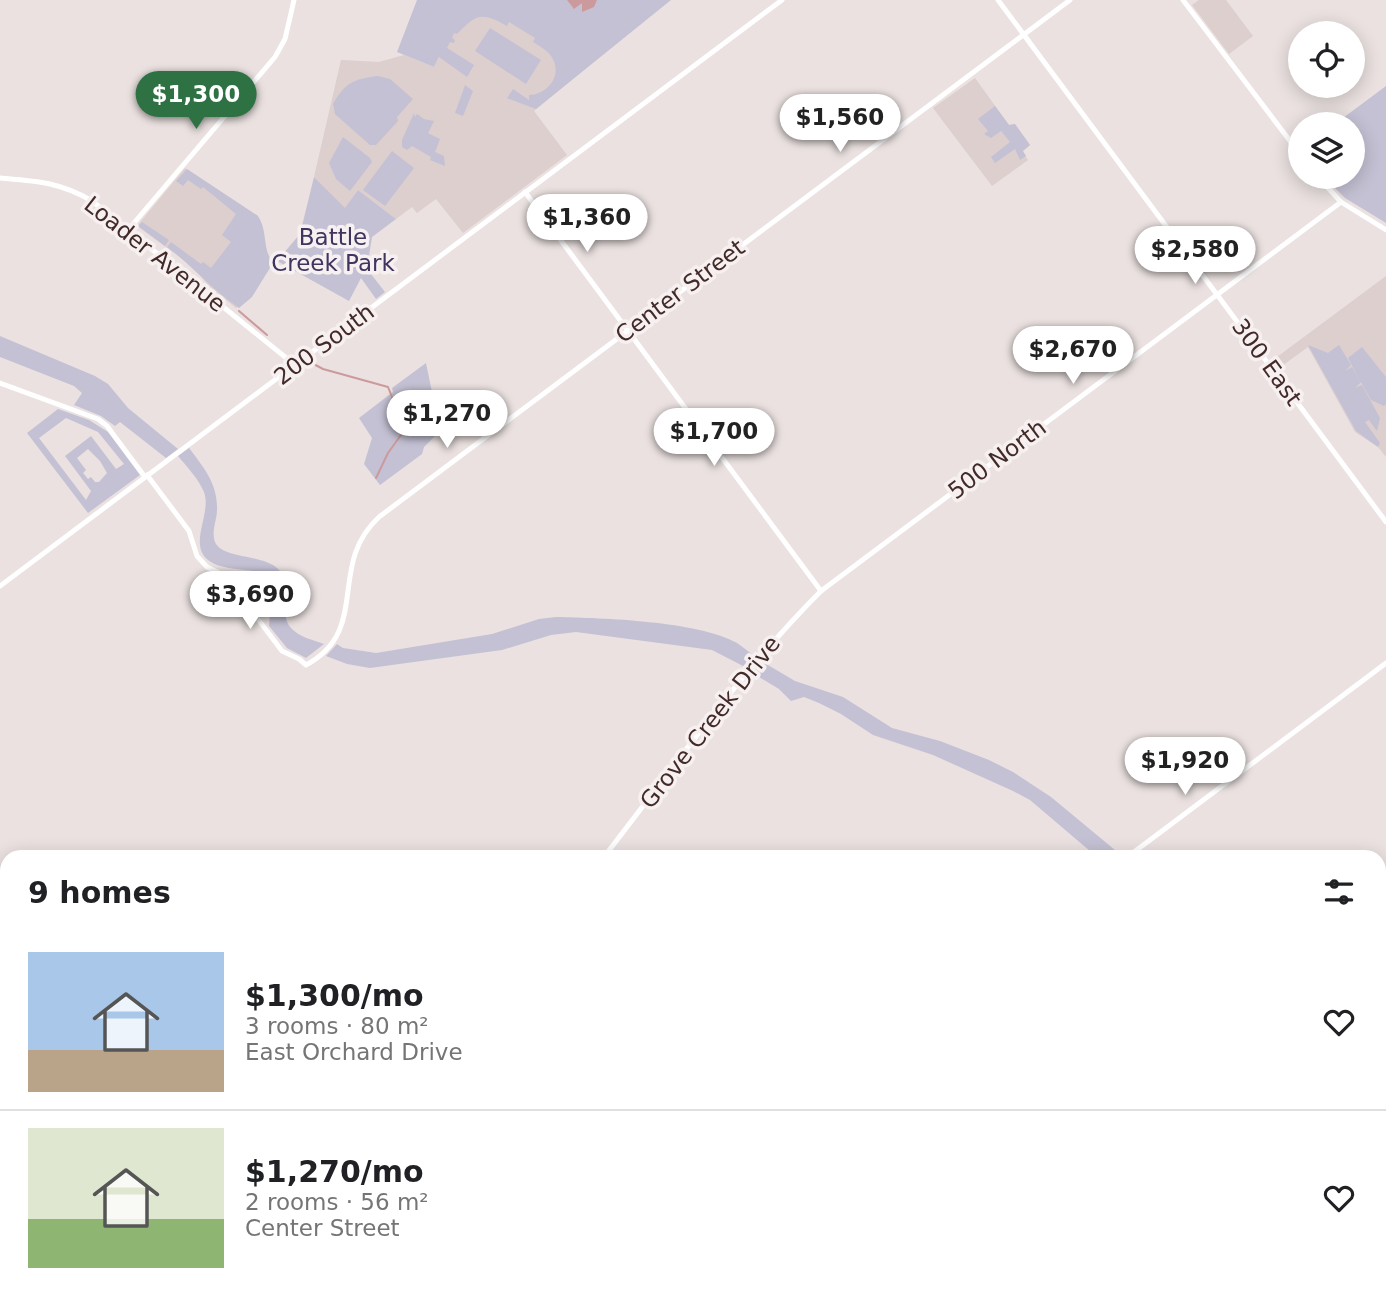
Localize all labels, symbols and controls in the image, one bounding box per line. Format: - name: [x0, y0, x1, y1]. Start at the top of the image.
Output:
- map controls: [1288, 21, 1365, 189]
- button: locate: [1288, 21, 1365, 98]
- pin: $1,300: [139, 72, 253, 131]
- text: $1,300: [152, 81, 240, 107]
- pin: $1,560: [783, 94, 897, 154]
- text: $1,560: [796, 104, 884, 130]
- button: layers: [1288, 112, 1365, 189]
- street label: Loader Avenue: [79, 191, 231, 317]
- pin: $1,360: [530, 194, 644, 254]
- text: $1,360: [543, 204, 631, 230]
- park label: Battle Creek Park: [271, 224, 396, 276]
- pin: $2,580: [1138, 226, 1252, 286]
- street label: Center Street: [610, 234, 750, 348]
- text: $2,580: [1151, 236, 1239, 262]
- street label: 200 South: [269, 298, 379, 390]
- street label: 300 East: [1227, 314, 1307, 410]
- pin: $2,670: [1016, 326, 1130, 386]
- text: $2,670: [1029, 336, 1117, 362]
- pin: $1,270: [390, 391, 504, 450]
- text: $1,270: [403, 400, 491, 426]
- pin: $1,700: [657, 408, 771, 468]
- street label: 500 North: [943, 414, 1051, 504]
- text: $1,700: [670, 418, 758, 444]
- pin: $3,690: [193, 572, 307, 631]
- text: $3,690: [206, 581, 294, 607]
- street label: Grove Creek Drive: [635, 631, 785, 813]
- pin: $1,920: [1128, 738, 1242, 797]
- text: $1,920: [1141, 747, 1229, 773]
- icon: filters: [1320, 873, 1358, 911]
- text: 9 homes: [28, 875, 171, 910]
- text: $1,300/mo: [245, 978, 424, 1013]
- icon: home: [84, 980, 168, 1064]
- icon: heart: [1320, 1003, 1358, 1041]
- text: 3 rooms · 80 m²: [245, 1013, 429, 1039]
- text: East Orchard Drive: [245, 1039, 463, 1065]
- text: $1,270/mo: [245, 1154, 424, 1189]
- icon: home: [84, 1156, 168, 1240]
- icon: heart: [1320, 1179, 1358, 1217]
- text: 2 rooms · 56 m²: [245, 1189, 429, 1215]
- text: Center Street: [245, 1215, 400, 1241]

